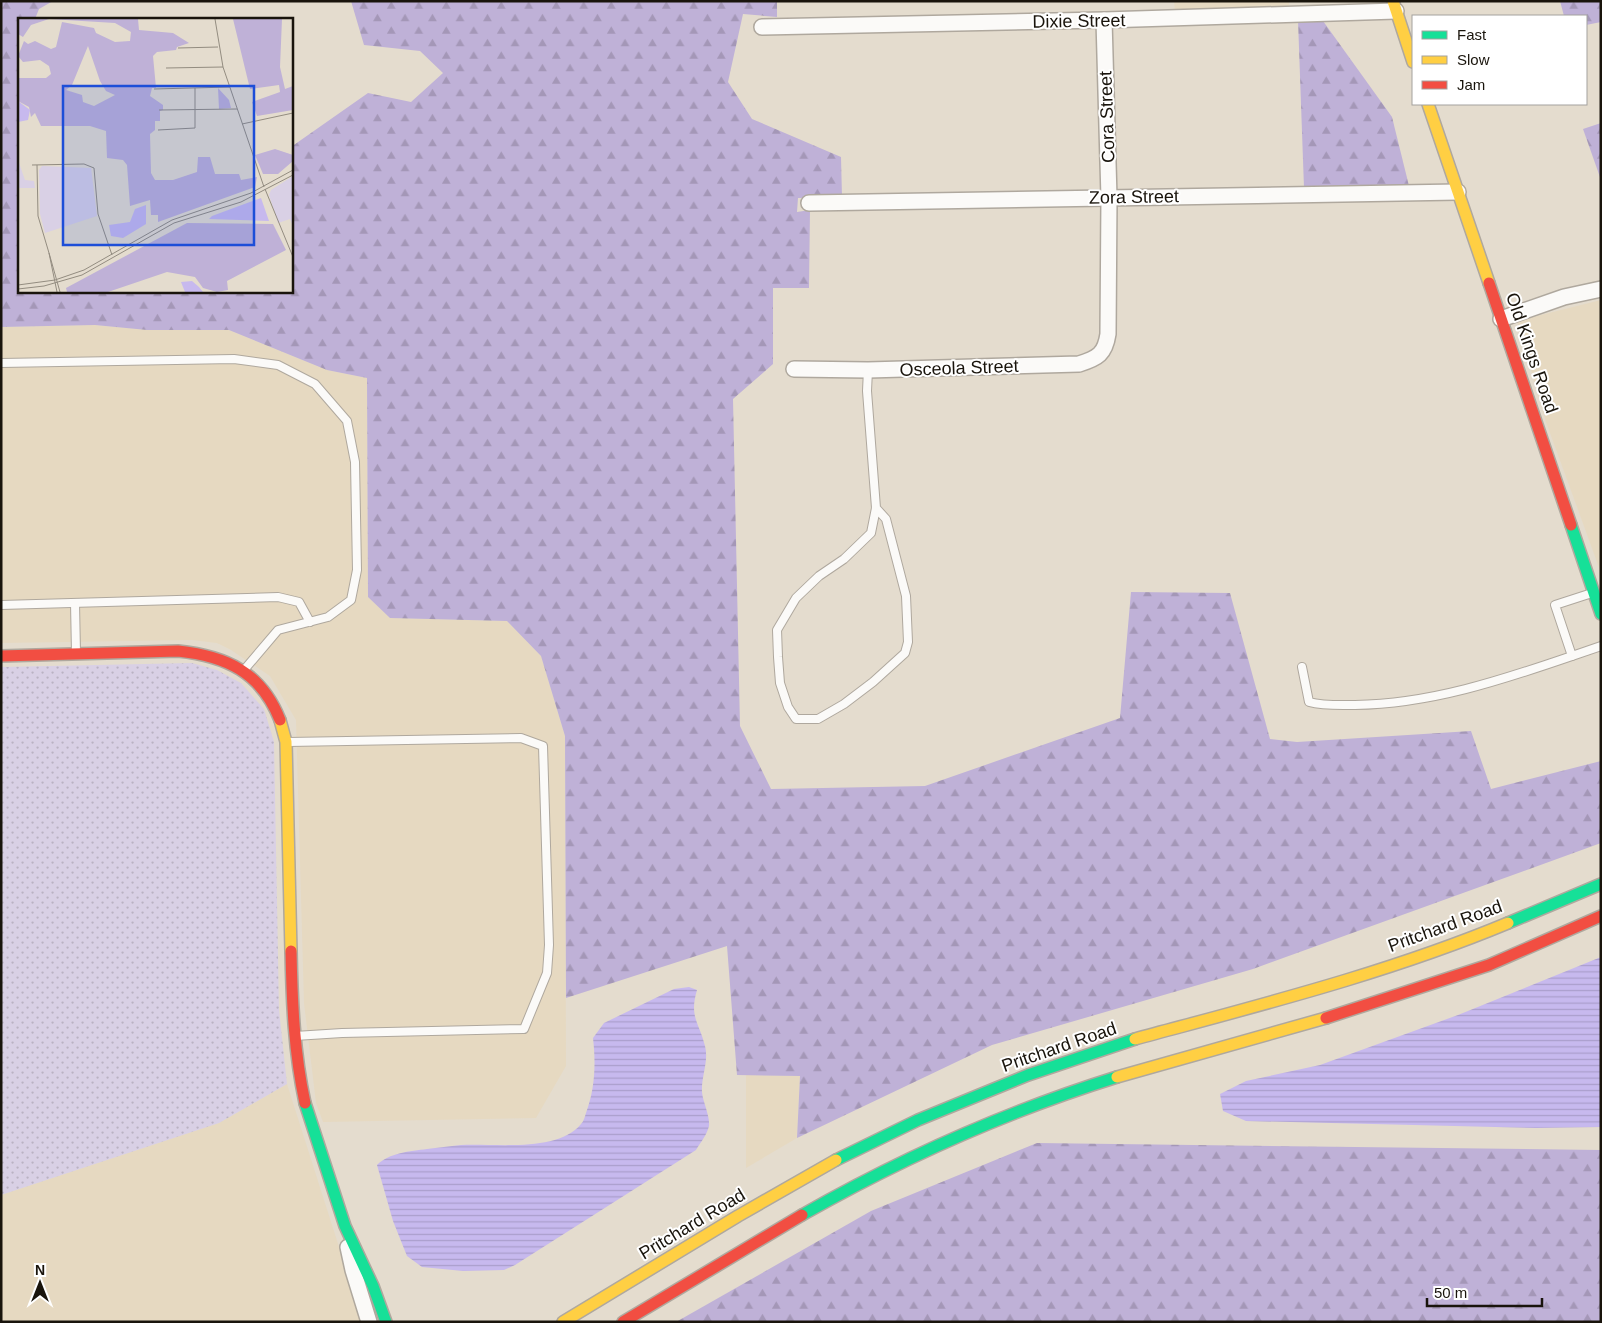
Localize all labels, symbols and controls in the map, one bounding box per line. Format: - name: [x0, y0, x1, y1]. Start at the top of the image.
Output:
- street label: Dixie Street: [1032, 10, 1126, 32]
- legend: [1412, 15, 1587, 105]
- inset map: [18, 18, 292, 292]
- text: Fast: [1457, 26, 1487, 43]
- text: Slow: [1457, 51, 1490, 68]
- street label: Cora Street: [1095, 71, 1119, 163]
- text: Jam: [1457, 76, 1485, 93]
- street label: Zora Street: [1089, 186, 1179, 208]
- street label: Old Kings Road: [1502, 290, 1562, 416]
- street label: Osceola Street: [899, 356, 1019, 380]
- street label: Pritchard Road: [1385, 896, 1505, 956]
- street label: Pritchard Road: [999, 1018, 1119, 1076]
- street label: Pritchard Road: [635, 1185, 749, 1263]
- north arrow: [15, 1258, 65, 1308]
- text: N: [35, 1262, 45, 1278]
- scale bar: [1427, 1276, 1542, 1308]
- text: 50 m: [1434, 1284, 1467, 1301]

